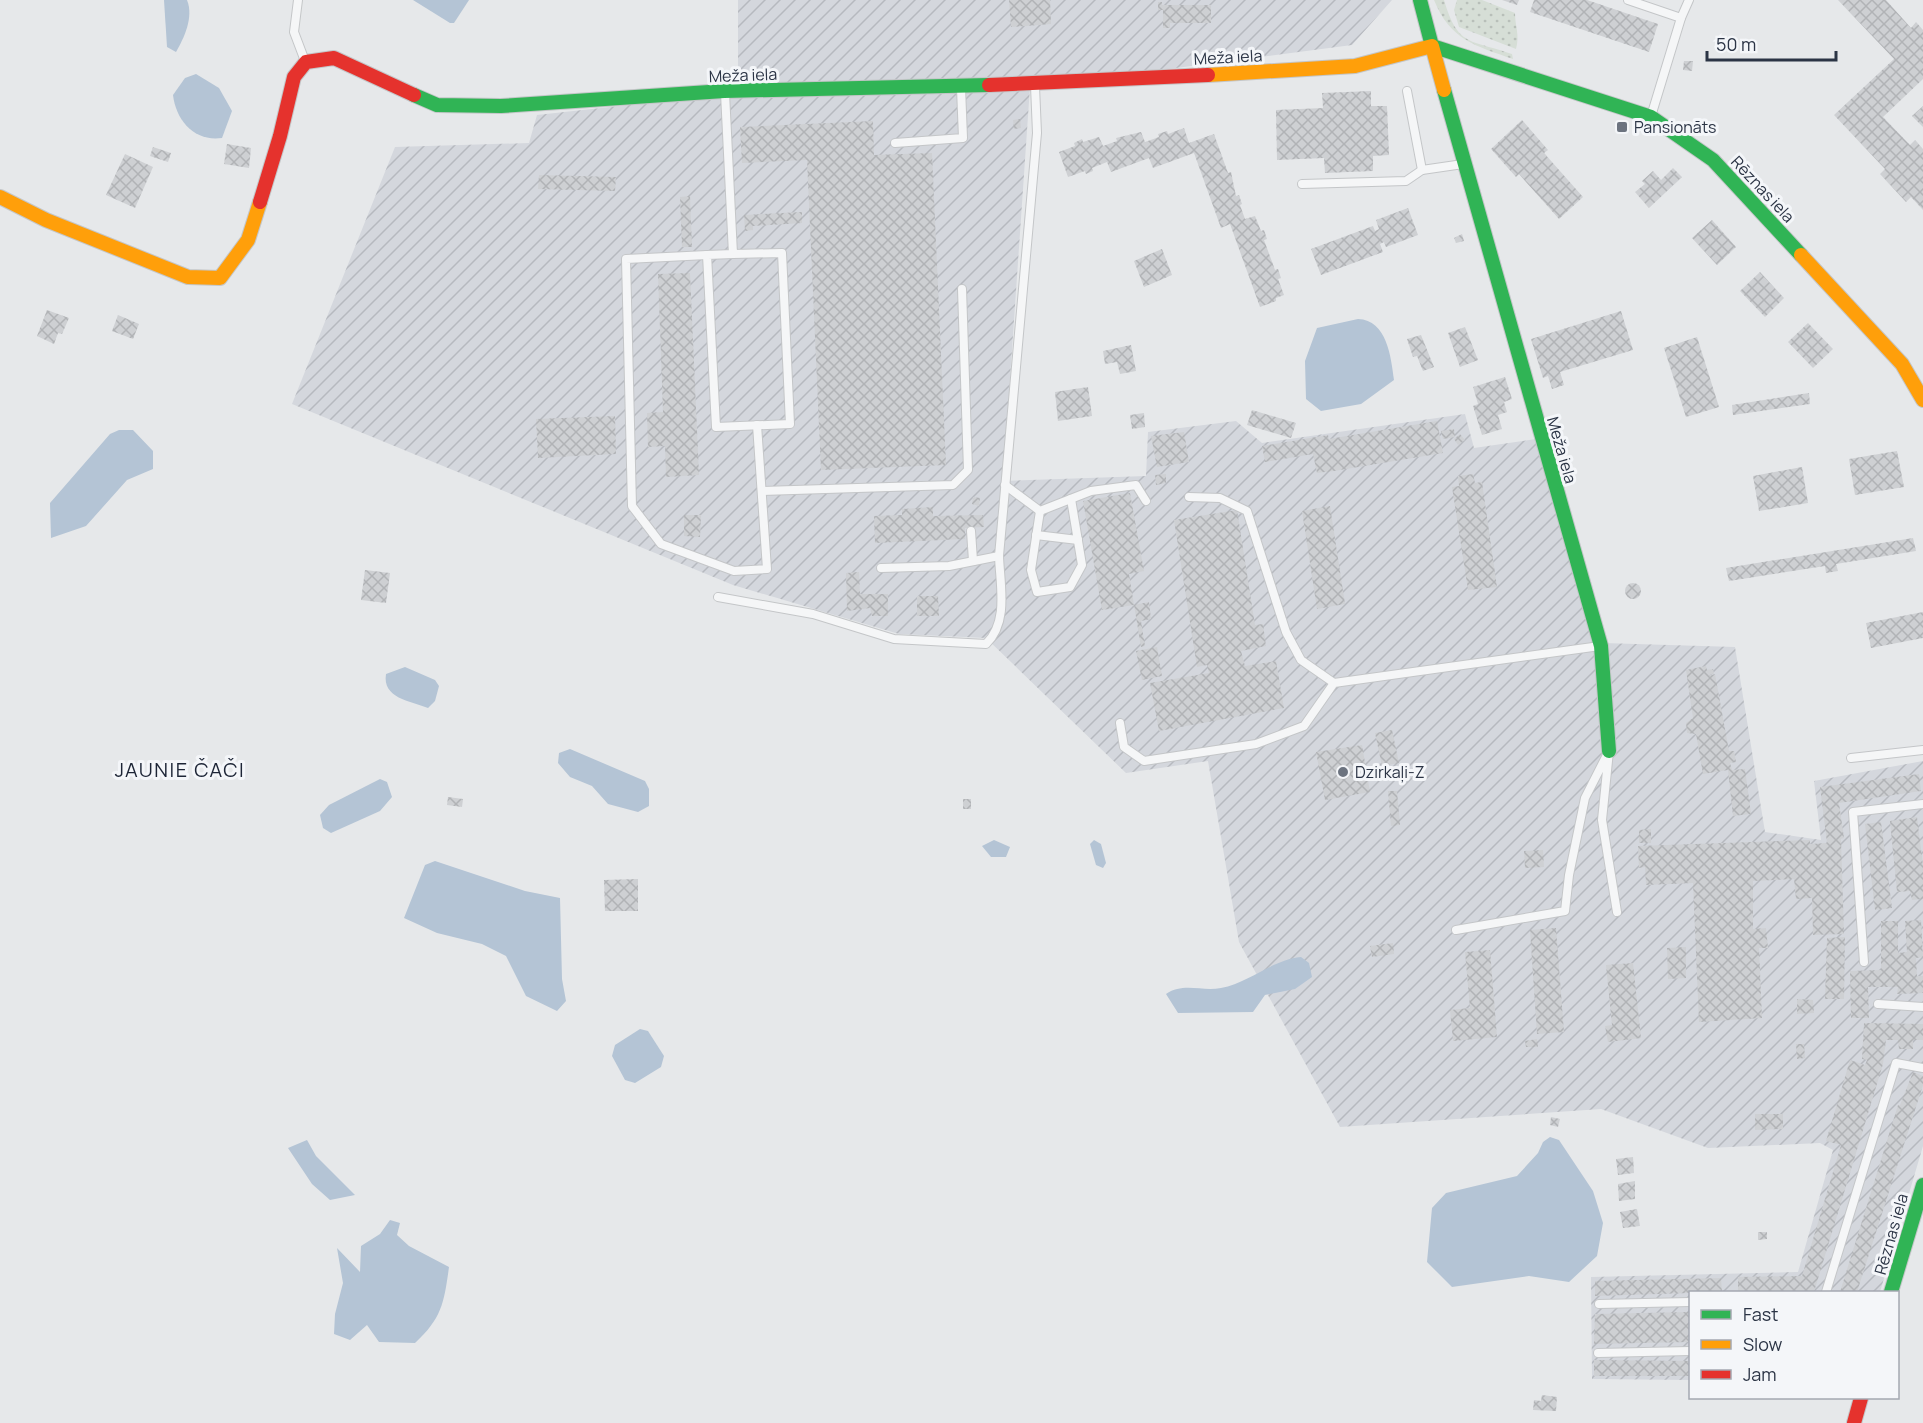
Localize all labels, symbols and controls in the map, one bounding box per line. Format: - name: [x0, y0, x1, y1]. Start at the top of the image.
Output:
- scale bar: [1707, 24, 1836, 62]
- text: 50 m: [1716, 32, 1756, 56]
- street label: Meža iela: [1193, 44, 1263, 70]
- street label: Meža iela: [708, 63, 778, 87]
- place label: Pansionāts: [1634, 116, 1716, 138]
- marker: Pansionāts: [1615, 120, 1629, 134]
- street label: Rēznas iela: [1726, 151, 1800, 227]
- street label: Meža iela: [1542, 414, 1582, 486]
- district label: JAUNIE ČAČI: [115, 756, 245, 783]
- place label: Dzirkaļi-Z: [1355, 761, 1425, 783]
- marker: Dzirkaļi-Z: [1336, 765, 1350, 779]
- street label: Rēznas iela: [1869, 1191, 1913, 1277]
- legend: [1689, 1291, 1899, 1399]
- text: Fast: [1743, 1302, 1778, 1326]
- text: Slow: [1743, 1332, 1783, 1356]
- text: Jam: [1743, 1362, 1777, 1386]

